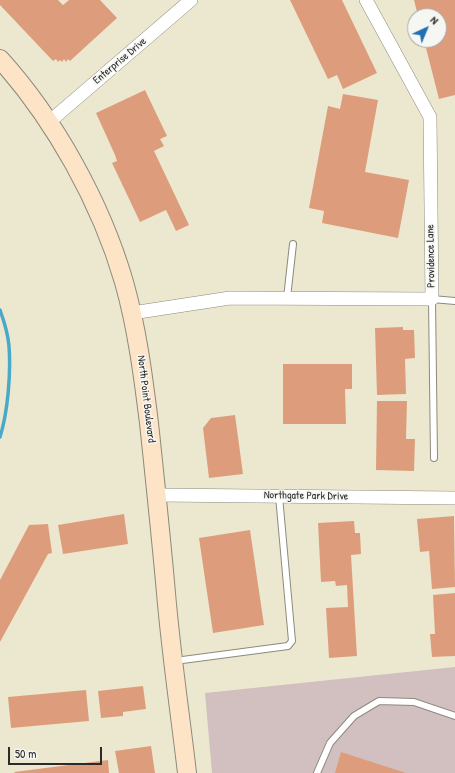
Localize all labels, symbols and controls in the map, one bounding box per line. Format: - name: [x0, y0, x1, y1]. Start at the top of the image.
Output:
- north arrow: [407, 8, 447, 48]
- text: N: [428, 13, 442, 27]
- street label: Enterprise Drive: [91, 35, 149, 87]
- street label: Providence Lane: [424, 224, 438, 288]
- street label: North Point Boulevard: [134, 355, 158, 443]
- street label: Northgate Park Drive: [264, 489, 348, 503]
- scale bar: [10, 739, 104, 765]
- text: 50 m: [15, 745, 36, 762]

